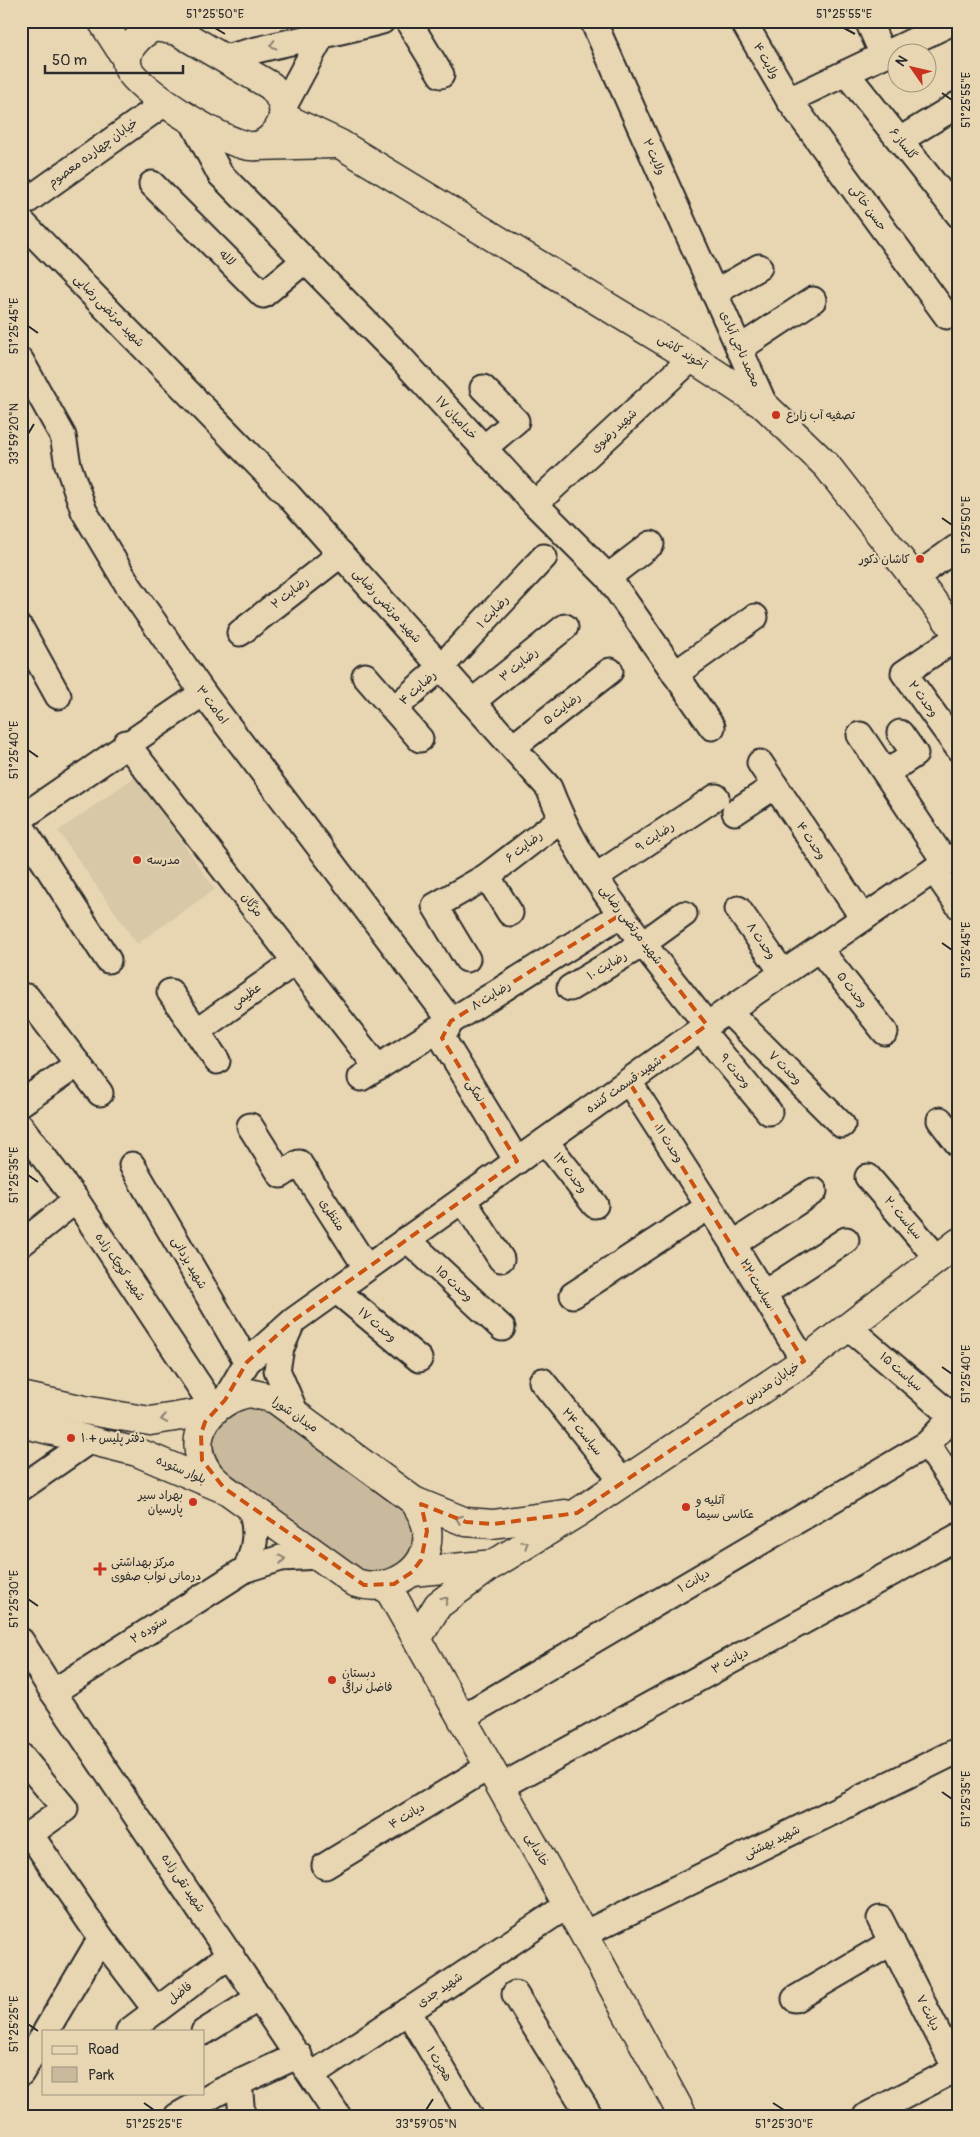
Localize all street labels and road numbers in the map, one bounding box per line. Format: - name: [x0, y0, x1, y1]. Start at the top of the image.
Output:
- street label: ولایت ۴: [750, 40, 782, 82]
- street label: خیابان چهارده معصوم: [45, 115, 141, 191]
- street label: گلساز ۶: [886, 125, 920, 163]
- street label: ولایت ۲: [639, 136, 669, 178]
- street label: حسن خاکی: [846, 182, 890, 234]
- street label: لاله: [216, 247, 238, 269]
- street label: شهید مرتضی رضایی: [71, 272, 147, 350]
- street label: محمد ناجی آبادی: [716, 308, 764, 390]
- street label: آخوند کاشی: [655, 331, 710, 373]
- street label: خدامیان ۱۷: [432, 393, 480, 443]
- street label: شهید رضوی: [588, 406, 640, 456]
- street label: شهید مرتضی رضایی: [350, 566, 424, 646]
- street label: رضایت ۲: [268, 574, 312, 612]
- street label: رضایت ۱: [474, 592, 512, 632]
- street label: رضایت ۳: [497, 645, 541, 685]
- street label: رضایت ۴: [396, 668, 440, 708]
- street label: وحدت ۲: [905, 678, 941, 720]
- street label: امامت ۳: [193, 683, 231, 727]
- street label: رضایت ۵: [540, 690, 584, 728]
- street label: رضایت ۹: [633, 819, 677, 855]
- street label: وحدت ۴: [793, 819, 829, 863]
- street label: رضایت ۶: [503, 828, 545, 866]
- street label: شهید مرتضی رضایی: [596, 882, 666, 968]
- street label: مژگان: [238, 890, 266, 920]
- street label: وحدت ۸: [743, 920, 779, 962]
- street label: رضایت ۱۰: [584, 948, 630, 984]
- street label: وحدت ۵: [833, 969, 871, 1011]
- street label: رضایت ۸: [468, 978, 514, 1014]
- street label: عظیمی: [228, 980, 264, 1012]
- street label: وحدت ۷: [765, 1048, 805, 1088]
- street label: وحدت ۹: [716, 1051, 754, 1091]
- street label: شهید قسمت کننده: [583, 1053, 665, 1117]
- street label: نمکی: [462, 1077, 488, 1105]
- street label: وحدت ۱۱: [652, 1122, 686, 1166]
- street label: وحدت ۱۳: [550, 1150, 590, 1196]
- street label: سیاست ۲۰: [881, 1193, 925, 1243]
- street label: منتظری: [316, 1196, 348, 1234]
- street label: شهید کوچک زاده: [92, 1230, 148, 1304]
- street label: شهید یزدانی: [168, 1234, 210, 1292]
- street label: سیاست ۲۲: [736, 1256, 778, 1312]
- street label: وحدت ۱۵: [432, 1263, 476, 1305]
- street label: وحدت ۱۷: [355, 1305, 399, 1345]
- street label: سیاست ۱۵: [876, 1349, 926, 1395]
- street label: خیابان مدرس: [741, 1359, 803, 1407]
- street label: میدان شورا: [269, 1394, 321, 1436]
- street label: سیاست ۲۴: [558, 1405, 606, 1459]
- street label: بلوار ستوده: [154, 1453, 208, 1487]
- street label: دیانت ۱: [675, 1566, 713, 1596]
- street label: ستوده ۲: [128, 1613, 170, 1647]
- street label: دیانت ۳: [709, 1645, 751, 1677]
- street label: دیانت ۴: [386, 1800, 428, 1832]
- street label: شهید بهشتی: [741, 1822, 803, 1862]
- street label: خاندایی: [522, 1831, 552, 1869]
- street label: شهید تقی زاده: [158, 1851, 208, 1915]
- street label: شهید جدی: [414, 1969, 466, 2011]
- street label: فاضل: [165, 1979, 195, 2007]
- street label: دیانت ۷: [913, 1992, 943, 2034]
- street label: هجرت ۱: [423, 2044, 455, 2084]

